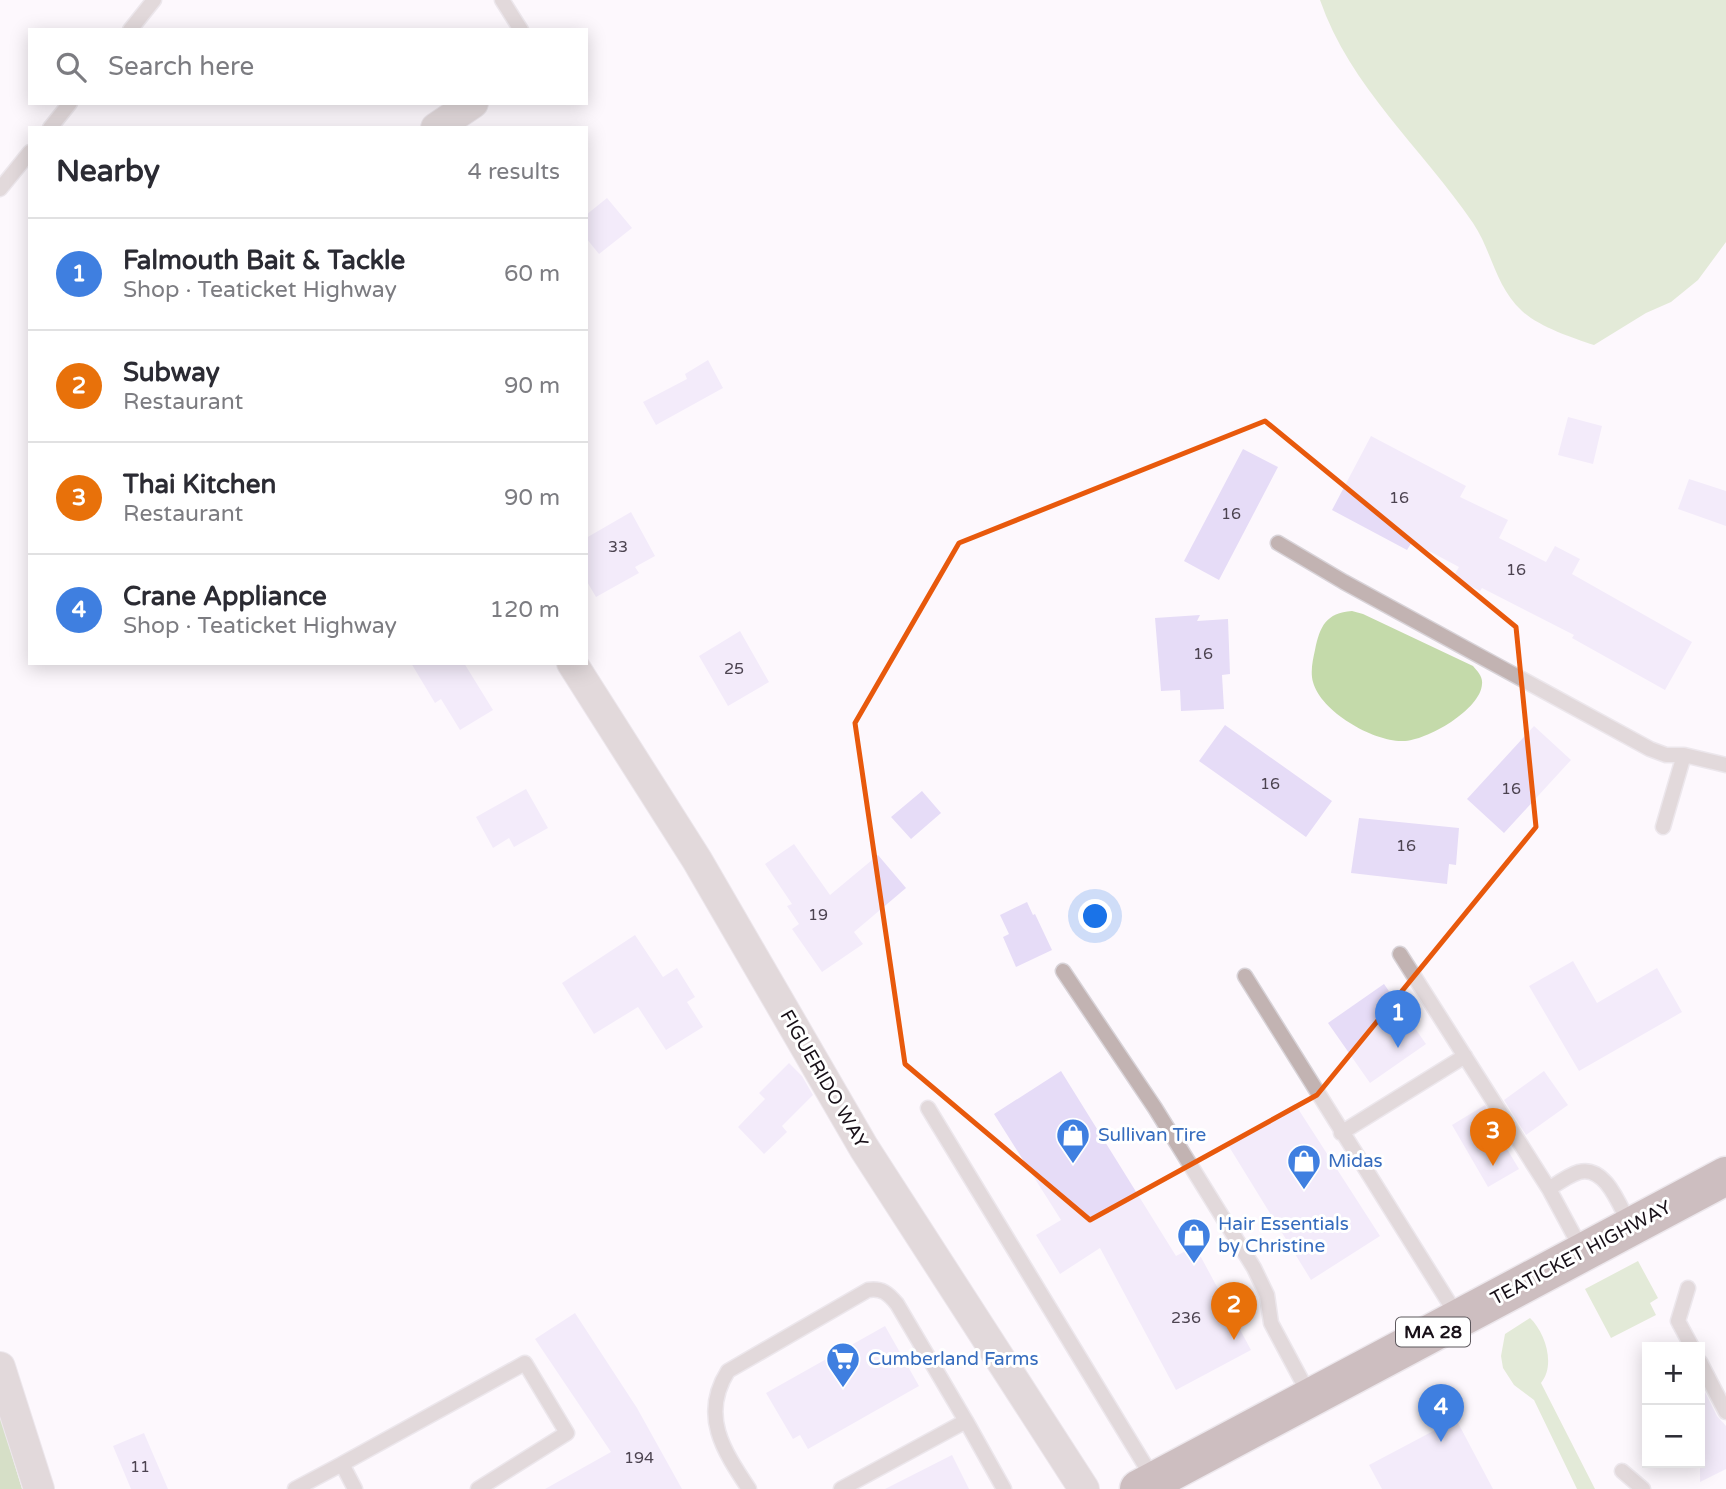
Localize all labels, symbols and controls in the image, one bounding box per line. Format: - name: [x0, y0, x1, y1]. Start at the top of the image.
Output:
- search box: [28, 28, 588, 105]
- icon: search: [52, 48, 90, 86]
- text: Search here: [108, 51, 254, 82]
- text: Nearby: [56, 153, 160, 190]
- text: 4 results: [467, 158, 560, 186]
- text: Falmouth Bait & Tackle: [123, 245, 405, 276]
- text: 1: [72, 260, 86, 288]
- text: 60 m: [504, 260, 560, 288]
- text: Shop · Teaticket Highway: [123, 276, 397, 304]
- text: Subway: [123, 357, 220, 388]
- text: 2: [72, 372, 86, 400]
- text: 90 m: [504, 372, 560, 400]
- text: Restaurant: [123, 388, 243, 416]
- text: Thai Kitchen: [123, 469, 276, 500]
- text: 3: [72, 484, 86, 512]
- text: 90 m: [504, 484, 560, 512]
- house number: 16: [1389, 488, 1409, 508]
- text: Restaurant: [123, 500, 243, 528]
- house number: 16: [1221, 504, 1241, 524]
- house number: 33: [608, 537, 628, 557]
- house number: 16: [1506, 560, 1526, 580]
- text: Crane Appliance: [123, 581, 327, 612]
- text: 4: [72, 596, 86, 624]
- text: 120 m: [490, 596, 560, 624]
- text: Shop · Teaticket Highway: [123, 612, 397, 640]
- house number: 16: [1193, 644, 1213, 664]
- house number: 25: [724, 659, 744, 679]
- house number: 16: [1260, 774, 1280, 794]
- house number: 16: [1501, 779, 1521, 799]
- house number: 16: [1396, 836, 1416, 856]
- your location: [1078, 899, 1112, 933]
- house number: 19: [808, 905, 828, 925]
- pin: 1: [1375, 990, 1421, 1048]
- street label: FIGUERIDO WAY: [776, 1006, 872, 1152]
- pin: 3: [1470, 1108, 1516, 1166]
- shop icon: Sullivan Tire: [1054, 1116, 1092, 1165]
- place label: Sullivan Tire: [1098, 1124, 1206, 1146]
- shop icon: Midas: [1285, 1142, 1323, 1191]
- place label: Midas: [1328, 1150, 1383, 1172]
- street label: TEATICKET HIGHWAY: [1487, 1196, 1675, 1310]
- place label: Hair Essentials by Christine: [1218, 1213, 1349, 1257]
- shop icon: Hair Essentials by Christine: [1175, 1216, 1213, 1265]
- pin: 2: [1211, 1282, 1257, 1340]
- house number: 236: [1171, 1308, 1201, 1328]
- road number: MA 28: [1396, 1317, 1470, 1346]
- supermarket icon: Cumberland Farms: [824, 1340, 862, 1389]
- map controls: [1642, 1342, 1705, 1468]
- button: +: [1642, 1342, 1705, 1405]
- place label: Cumberland Farms: [868, 1348, 1039, 1370]
- pin: 4: [1418, 1384, 1464, 1442]
- button: −: [1642, 1405, 1705, 1468]
- house number: 194: [624, 1448, 654, 1468]
- house number: 11: [130, 1457, 150, 1477]

